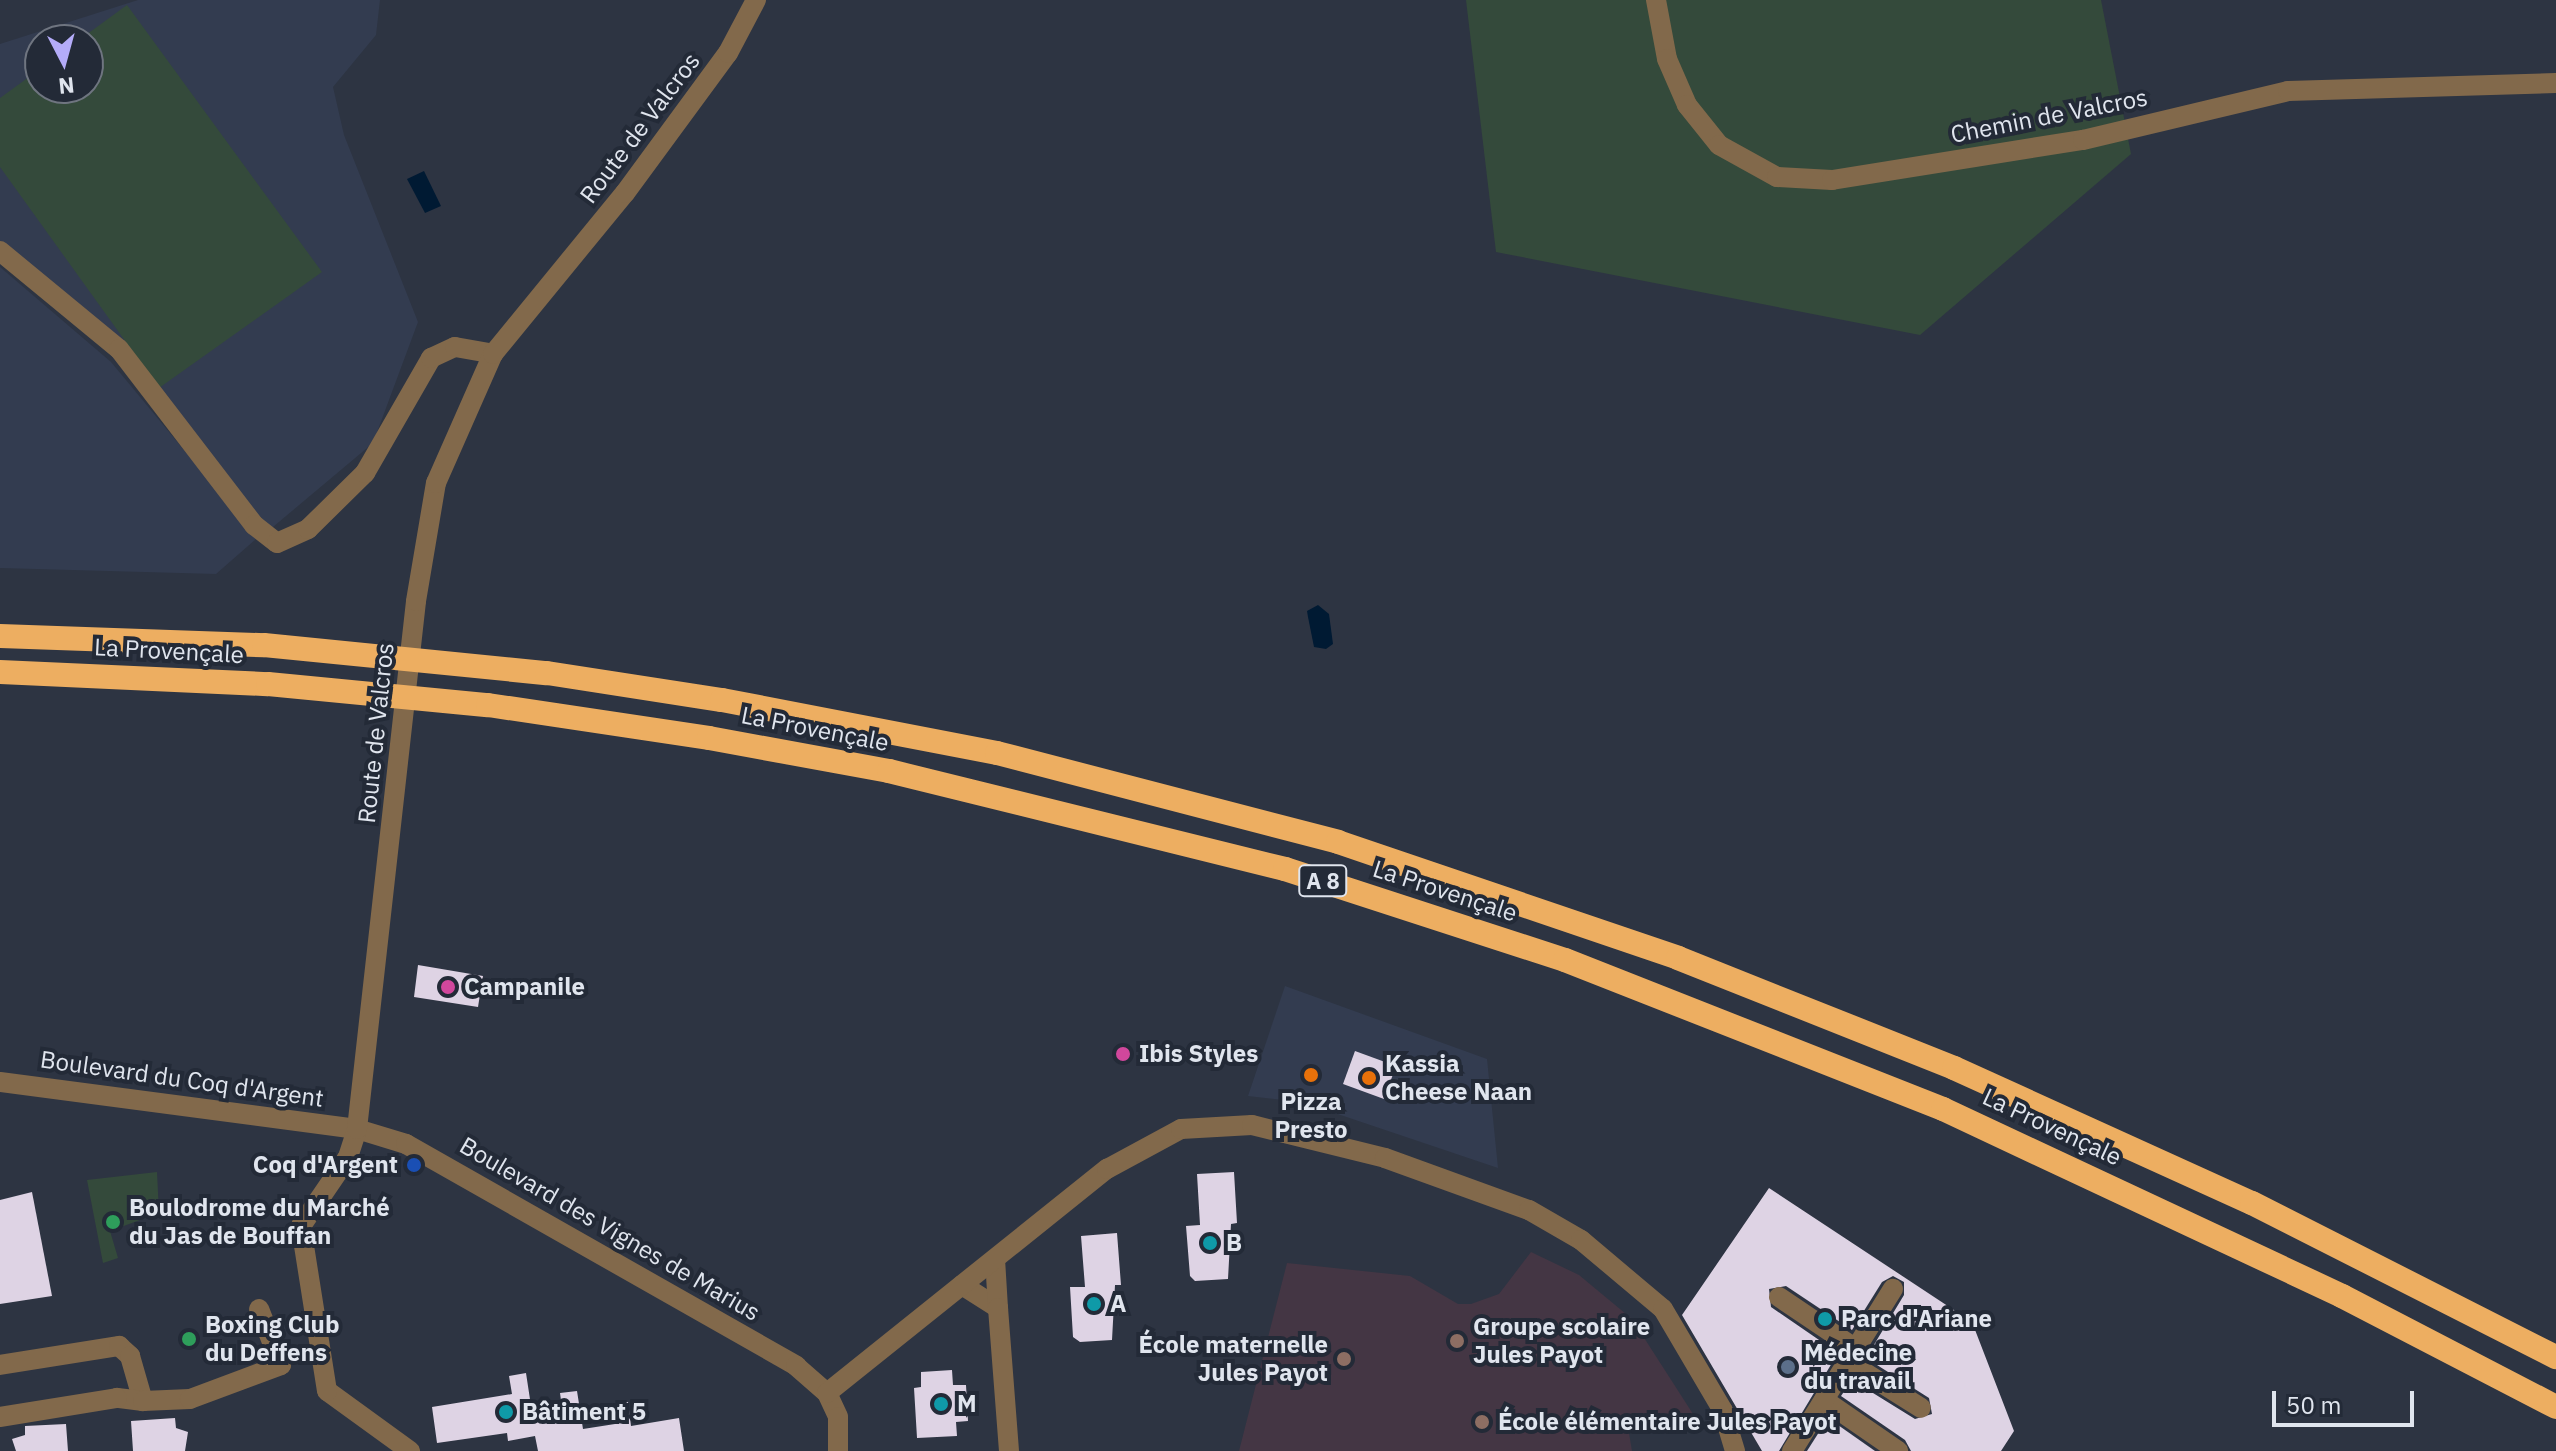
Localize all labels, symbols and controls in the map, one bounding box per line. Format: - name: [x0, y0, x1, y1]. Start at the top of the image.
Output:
- north arrow: [24, 24, 104, 104]
- street label: Route de Valcros: [574, 47, 706, 209]
- text: N: [57, 71, 76, 102]
- street label: Chemin de Valcros: [1948, 83, 2150, 149]
- street label: La Provençale: [93, 633, 245, 669]
- street label: Route de Valcros: [352, 641, 400, 825]
- street label: La Provençale: [739, 701, 891, 757]
- street label: La Provençale: [1369, 854, 1521, 928]
- road number: A 8: [1297, 863, 1349, 899]
- place label: Campanile: [464, 973, 585, 1001]
- marker: Campanile: [439, 978, 457, 996]
- place label: Ibis Styles: [1139, 1040, 1258, 1068]
- street label: Boulevard du Coq d'Argent: [38, 1045, 326, 1113]
- marker: Ibis Styles: [1114, 1045, 1132, 1063]
- place label: Kassia Cheese Naan: [1385, 1050, 1532, 1106]
- marker: Pizza Presto: [1302, 1066, 1320, 1084]
- marker: Kassia Cheese Naan: [1360, 1069, 1378, 1087]
- street label: La Provençale: [1978, 1082, 2126, 1172]
- place label: Pizza Presto: [1274, 1088, 1348, 1144]
- street label: Boulevard des Vignes de Marius: [455, 1131, 765, 1327]
- place label: Coq d'Argent: [253, 1151, 398, 1179]
- marker: Coq d'Argent: [405, 1156, 423, 1174]
- place label: Boulodrome du Marché du Jas de Bouffan: [129, 1194, 390, 1250]
- marker: Boulodrome du Marché du Jas de Bouffan: [104, 1213, 122, 1231]
- place label: B: [1226, 1229, 1242, 1257]
- marker: B: [1201, 1234, 1219, 1252]
- place label: A: [1110, 1290, 1126, 1318]
- marker: A: [1085, 1295, 1103, 1313]
- place label: Parc d'Ariane: [1841, 1305, 1992, 1333]
- marker: Parc d'Ariane: [1816, 1310, 1834, 1328]
- place label: Boxing Club du Deffens: [205, 1311, 339, 1367]
- place label: Groupe scolaire Jules Payot: [1473, 1313, 1650, 1369]
- marker: Boxing Club du Deffens: [180, 1330, 198, 1348]
- place label: École maternelle Jules Payot: [1139, 1331, 1328, 1387]
- marker: Groupe scolaire Jules Payot: [1448, 1332, 1466, 1350]
- place label: Médecine du travail: [1804, 1339, 1912, 1395]
- marker: École maternelle Jules Payot: [1335, 1350, 1353, 1368]
- marker: Médecine du travail: [1779, 1358, 1797, 1376]
- scale bar: [2276, 1375, 2418, 1425]
- text: 50 m: [2286, 1389, 2341, 1421]
- place label: M: [957, 1390, 977, 1418]
- marker: M: [932, 1395, 950, 1413]
- place label: Bâtiment 5: [522, 1398, 646, 1426]
- marker: Bâtiment 5: [497, 1403, 515, 1421]
- place label: École élémentaire Jules Payot: [1498, 1408, 1837, 1436]
- marker: École élémentaire Jules Payot: [1473, 1413, 1491, 1431]

